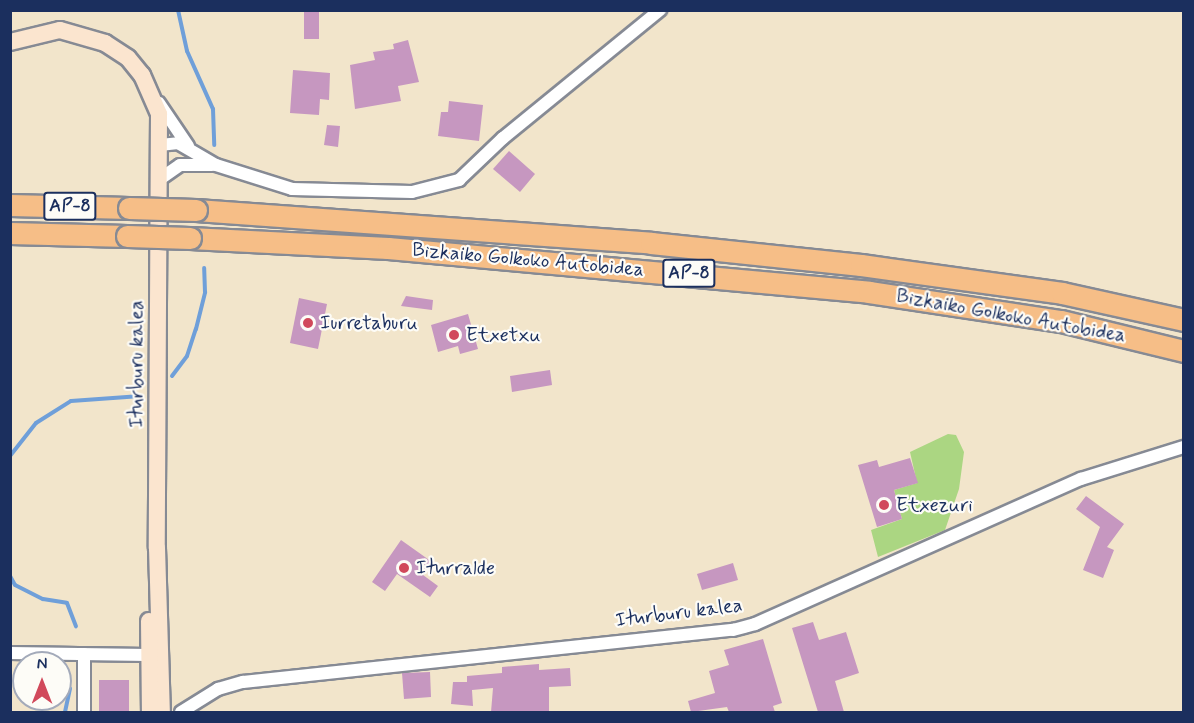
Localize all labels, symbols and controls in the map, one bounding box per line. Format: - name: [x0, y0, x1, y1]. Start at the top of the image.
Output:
- road number: AP-8: [43, 191, 97, 221]
- street label: Bizkaiko Golkoko Autobidea: [413, 238, 643, 282]
- road number: AP-8: [662, 258, 716, 288]
- street label: Bizkaiko Golkoko Autobidea: [896, 284, 1126, 348]
- street label: Iturburu kalea: [125, 300, 149, 428]
- place label: Iurretaburu: [320, 311, 418, 335]
- marker: Iurretaburu: [301, 316, 315, 330]
- place label: Etxetxu: [466, 323, 541, 347]
- marker: Etxetxu: [447, 328, 461, 342]
- place label: Etxezuri: [896, 493, 973, 517]
- marker: Etxezuri: [877, 498, 891, 512]
- place label: Iturralde: [416, 556, 495, 580]
- marker: Iturralde: [397, 561, 411, 575]
- street label: Iturburu kalea: [614, 593, 744, 633]
- north arrow: [12, 651, 72, 711]
- text: N: [37, 654, 47, 675]

